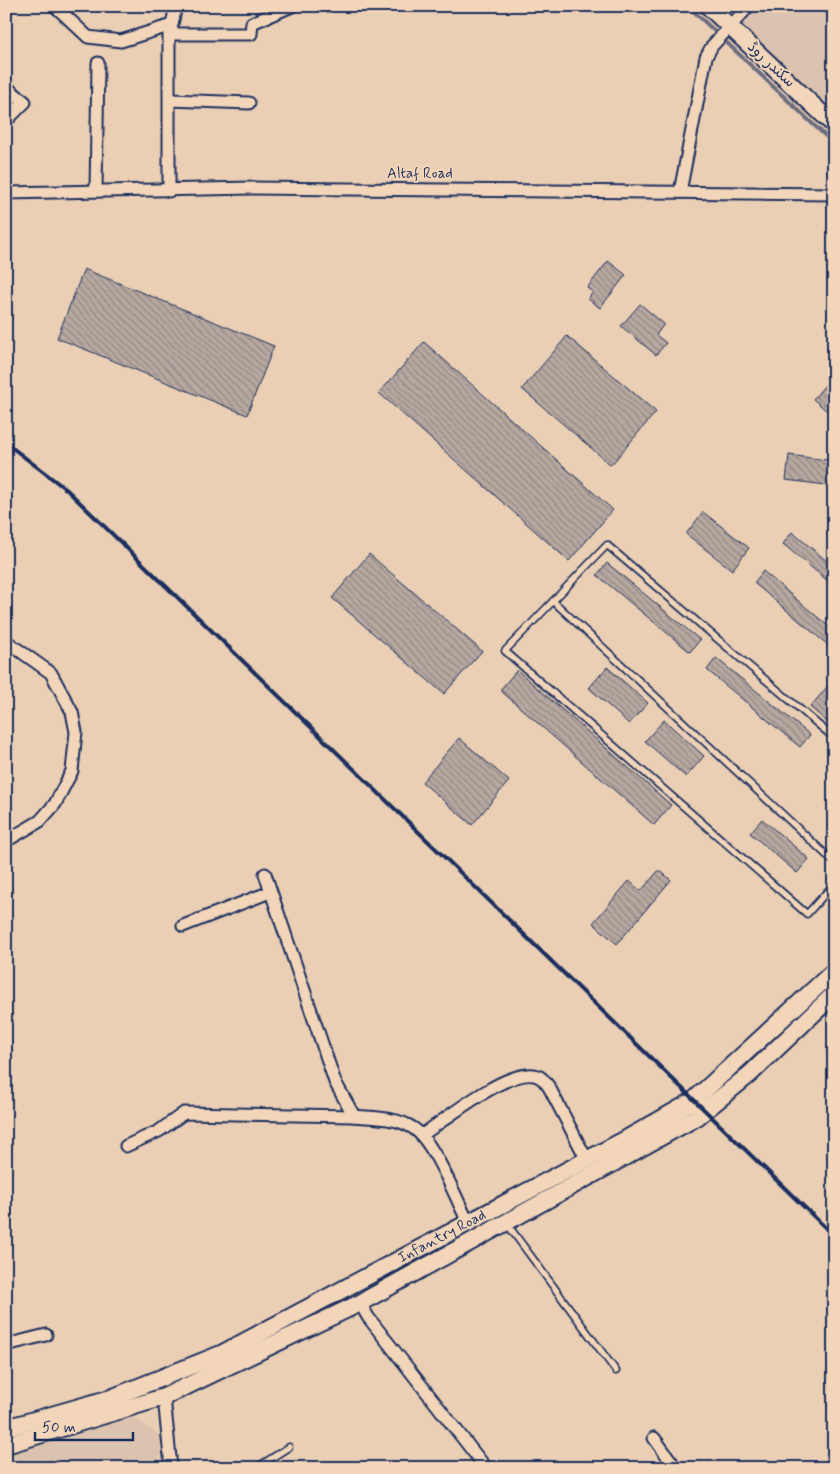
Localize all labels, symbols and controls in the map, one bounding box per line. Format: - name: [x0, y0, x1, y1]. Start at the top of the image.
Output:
- street label: سکندر روڈ: [743, 38, 799, 92]
- street label: Altaf Road: [387, 164, 453, 184]
- street label: Infantry Road: [395, 1205, 490, 1268]
- scale bar: [35, 1409, 132, 1441]
- text: 50 m: [42, 1418, 76, 1438]

